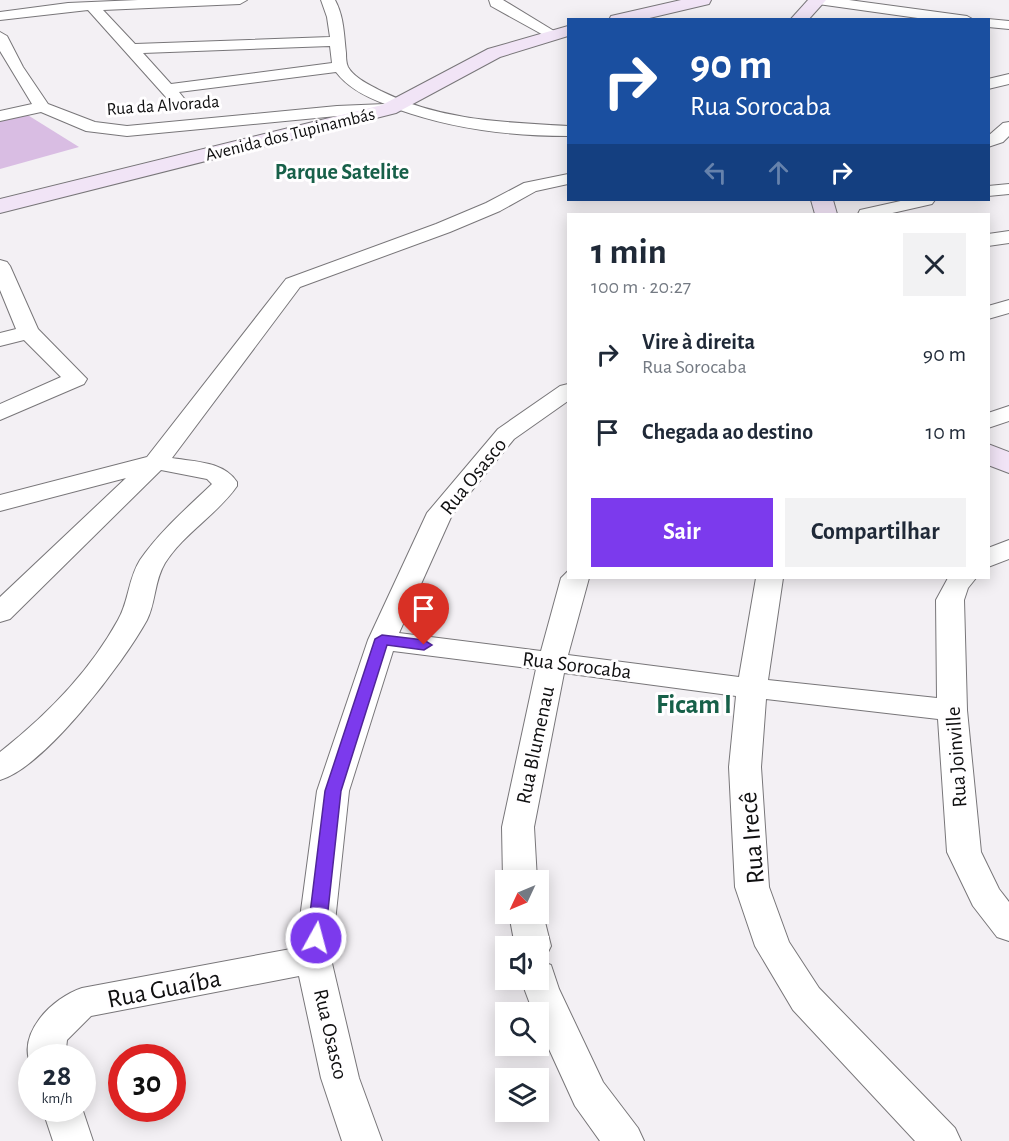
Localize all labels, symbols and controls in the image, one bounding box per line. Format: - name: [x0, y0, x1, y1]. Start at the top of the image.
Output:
- icon: right: [591, 42, 669, 120]
- text: 90 m: [690, 44, 772, 86]
- street label: Rua da Alvorada: [106, 93, 220, 119]
- text: Rua Sorocaba: [690, 93, 831, 120]
- street label: Avenida dos Tupinambás: [204, 105, 377, 165]
- icon: left: [699, 156, 732, 189]
- icon: ahead: [762, 156, 795, 189]
- icon: right: [825, 156, 858, 189]
- district label: Parque Satelite: [275, 161, 409, 183]
- button: close: [903, 233, 966, 296]
- text: 1 min: [591, 234, 667, 270]
- text: 100 m · 20:27: [591, 277, 691, 297]
- text: Vire à direita: [642, 331, 755, 353]
- icon: right: [591, 338, 624, 371]
- text: 90 m: [923, 343, 966, 365]
- text: Rua Sorocaba: [642, 357, 747, 377]
- icon: arrive: [591, 416, 624, 449]
- text: Chegada ao destino: [642, 421, 813, 443]
- text: 10 m: [926, 421, 966, 443]
- street label: Rua Osasco: [436, 434, 511, 519]
- button: Sair: [591, 498, 773, 567]
- button: Compartilhar: [785, 498, 966, 567]
- pin: [398, 583, 449, 645]
- icon: arrive: [407, 592, 440, 625]
- street label: Rua Sorocaba: [521, 648, 633, 683]
- street label: Rua Blumenau: [513, 684, 558, 806]
- district label: Ficam I: [656, 691, 732, 718]
- street label: Rua Joinville: [942, 706, 970, 808]
- street label: Rua Irecê: [735, 791, 769, 885]
- north arrow: [495, 870, 549, 924]
- map controls: [495, 870, 549, 1122]
- position arrow: [284, 906, 348, 970]
- button: sound: [495, 936, 549, 990]
- street label: Rua Guaíba: [105, 965, 223, 1013]
- street label: Rua Osasco: [310, 987, 351, 1081]
- button: search: [495, 1002, 549, 1056]
- speed limit sign: 30: [108, 1044, 186, 1122]
- text: 28: [43, 1061, 71, 1091]
- button: layers: [495, 1068, 549, 1122]
- text: km/h: [42, 1091, 72, 1106]

